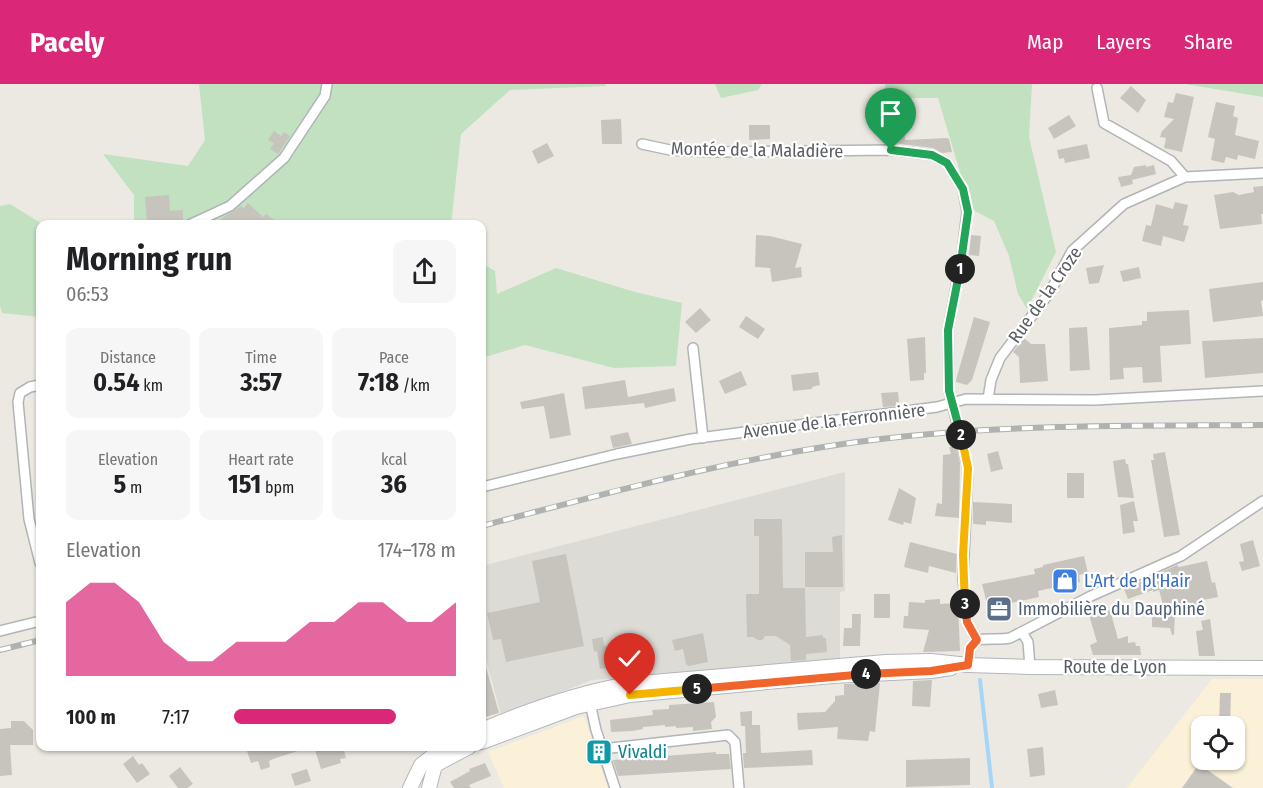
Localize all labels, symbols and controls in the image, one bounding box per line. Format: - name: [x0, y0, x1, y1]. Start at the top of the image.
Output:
- text: Pacely: [30, 26, 104, 59]
- text: Map: [1027, 29, 1063, 55]
- text: Layers: [1096, 29, 1151, 55]
- text: Share: [1184, 29, 1233, 55]
- pin: [865, 88, 916, 150]
- icon: arrive: [874, 97, 907, 130]
- street label: Montée de la Maladière: [671, 137, 844, 163]
- text: Morning run: [66, 239, 232, 279]
- button: share: [393, 240, 456, 303]
- street label: Rue de la Croze: [1004, 242, 1086, 347]
- pin: 1: [945, 254, 975, 284]
- text: 1: [957, 259, 963, 278]
- text: 06:53: [66, 282, 109, 306]
- text: Distance: [100, 348, 156, 367]
- text: Time: [245, 348, 277, 367]
- text: Pace: [379, 348, 409, 367]
- text: 0.54: [93, 367, 140, 398]
- text: 3:57: [240, 367, 282, 398]
- text: 7:18: [358, 367, 399, 398]
- text: km: [140, 376, 163, 395]
- text: /km: [399, 376, 430, 395]
- street label: Avenue de la Ferronnière: [742, 399, 927, 443]
- pin: 2: [946, 420, 976, 450]
- text: 2: [957, 425, 965, 444]
- text: Elevation: [98, 450, 158, 469]
- text: Heart rate: [228, 450, 294, 469]
- text: kcal: [381, 450, 407, 469]
- text: 5: [114, 469, 126, 500]
- text: 151: [228, 469, 261, 500]
- text: 36: [381, 469, 407, 500]
- text: m: [126, 478, 142, 497]
- text: bpm: [261, 478, 294, 497]
- text: Elevation: [66, 538, 141, 562]
- text: 174–178 m: [377, 538, 456, 562]
- shop icon: L'Art de pl'Hair: [1050, 566, 1080, 596]
- place label: L'Art de pl'Hair: [1084, 570, 1191, 592]
- pin: 3: [950, 589, 980, 619]
- text: 3: [961, 594, 969, 613]
- office icon: Immobilière du Dauphiné: [984, 594, 1014, 624]
- place label: Immobilière du Dauphiné: [1018, 598, 1205, 620]
- pin: [604, 633, 655, 695]
- icon: check: [613, 642, 646, 675]
- street label: Route de Lyon: [1063, 656, 1167, 678]
- pin: 4: [851, 659, 881, 689]
- text: 4: [862, 664, 870, 683]
- pin: 5: [682, 674, 712, 704]
- text: 5: [693, 679, 701, 698]
- text: 100 m: [66, 705, 116, 729]
- text: 7:17: [162, 705, 189, 729]
- map controls: [1191, 716, 1245, 770]
- button: locate: [1191, 716, 1245, 770]
- building icon: Vivaldi: [584, 737, 614, 767]
- place label: Vivaldi: [618, 741, 667, 763]

